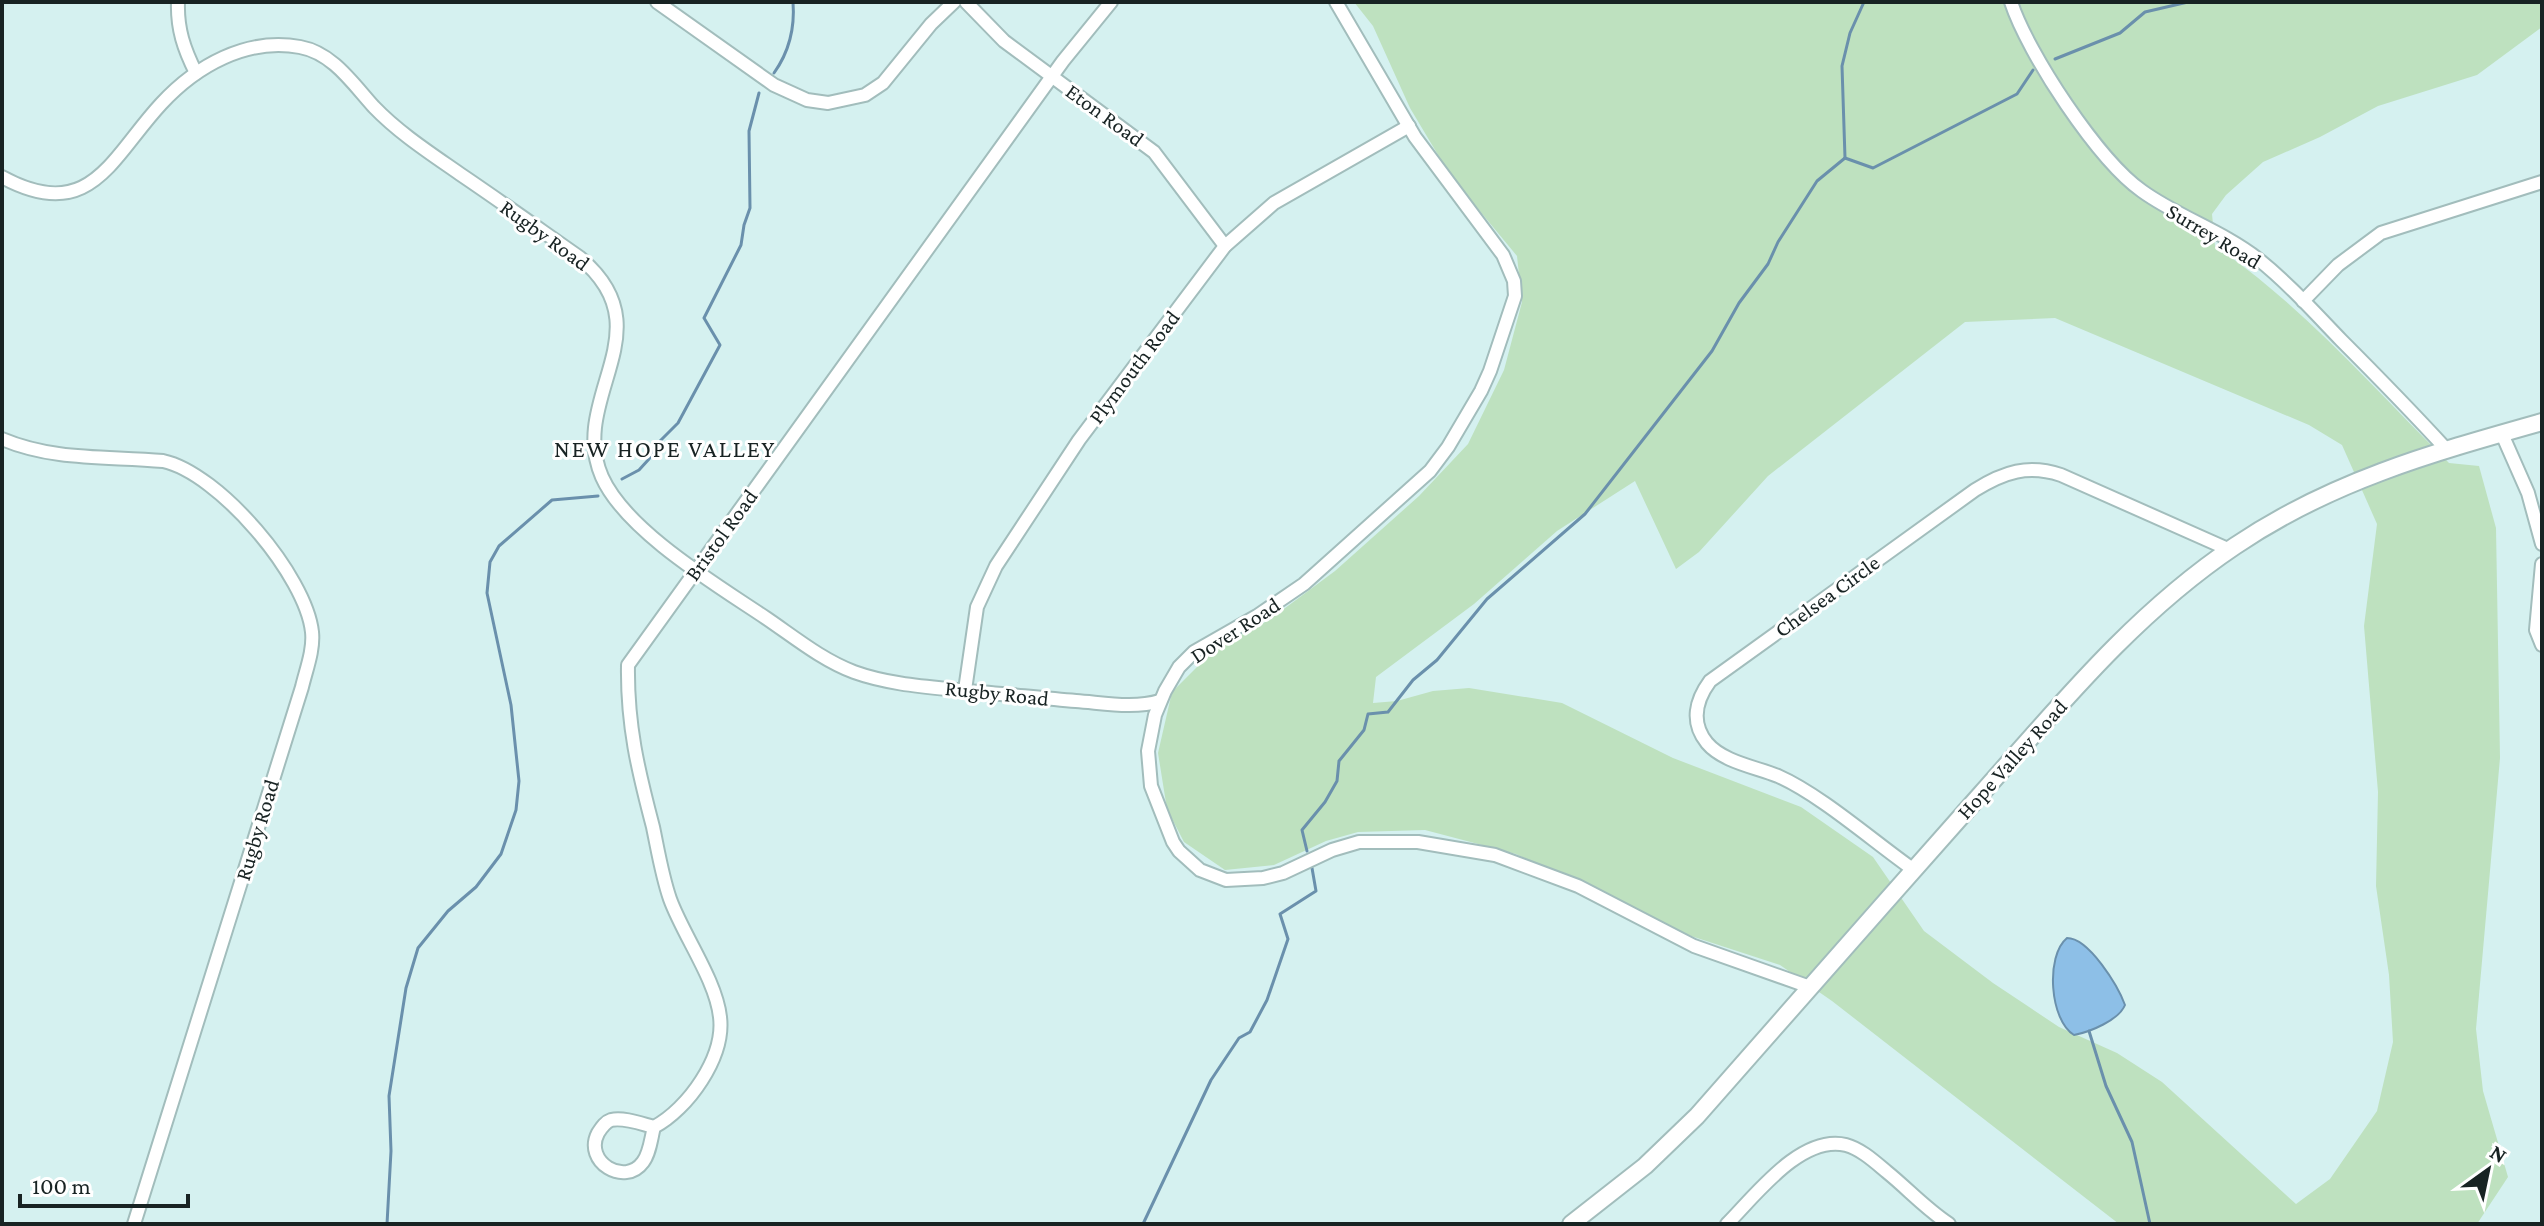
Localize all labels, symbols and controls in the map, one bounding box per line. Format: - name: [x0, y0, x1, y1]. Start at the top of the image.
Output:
- street label: Eton Road: [1061, 78, 1149, 152]
- street label: Rugby Road: [495, 194, 595, 276]
- street label: Surrey Road: [2162, 198, 2266, 274]
- street label: Plymouth Road: [1083, 305, 1185, 428]
- district label: NEW HOPE VALLEY: [554, 435, 776, 462]
- street label: Bristol Road: [679, 484, 763, 586]
- street label: Chelsea Circle: [1770, 550, 1884, 642]
- street label: Dover Road: [1186, 592, 1285, 668]
- street label: Rugby Road: [944, 675, 1051, 711]
- street label: Hope Valley Road: [1952, 694, 2073, 824]
- street label: Rugby Road: [230, 776, 284, 884]
- north arrow: [2448, 1130, 2528, 1210]
- text: N: [2486, 1139, 2512, 1168]
- scale bar: [20, 1158, 188, 1208]
- text: 100 m: [32, 1172, 91, 1199]

